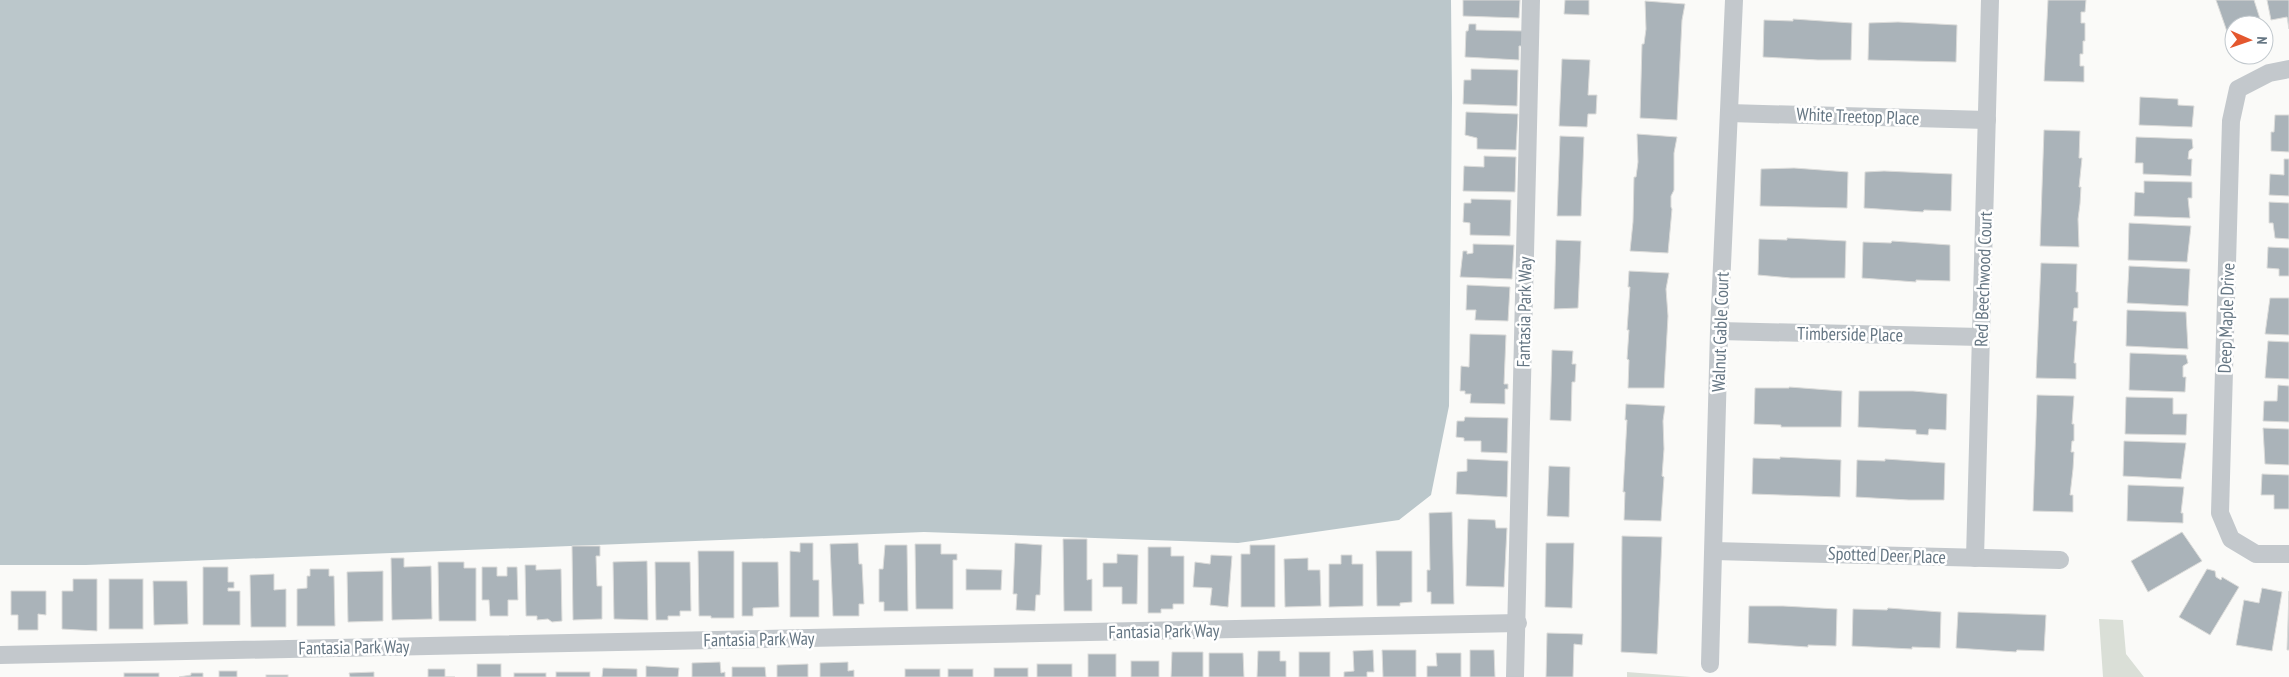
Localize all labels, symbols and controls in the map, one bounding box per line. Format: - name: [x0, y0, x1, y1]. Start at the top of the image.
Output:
- north arrow: [2224, 15, 2274, 65]
- text: N: [2253, 36, 2271, 45]
- street label: White Treetop Place: [1796, 102, 1920, 130]
- street label: Red Beechwood Court: [1969, 211, 1997, 347]
- street label: Fantasia Park Way: [1512, 256, 1536, 368]
- street label: Deep Maple Drive: [2213, 262, 2239, 374]
- street label: Walnut Gable Court: [1706, 271, 1734, 393]
- street label: Timberside Place: [1797, 322, 1903, 346]
- street label: Spotted Deer Place: [1828, 541, 1946, 569]
- street label: Fantasia Park Way: [1108, 619, 1220, 643]
- street label: Fantasia Park Way: [703, 627, 815, 651]
- street label: Fantasia Park Way: [298, 635, 410, 659]

